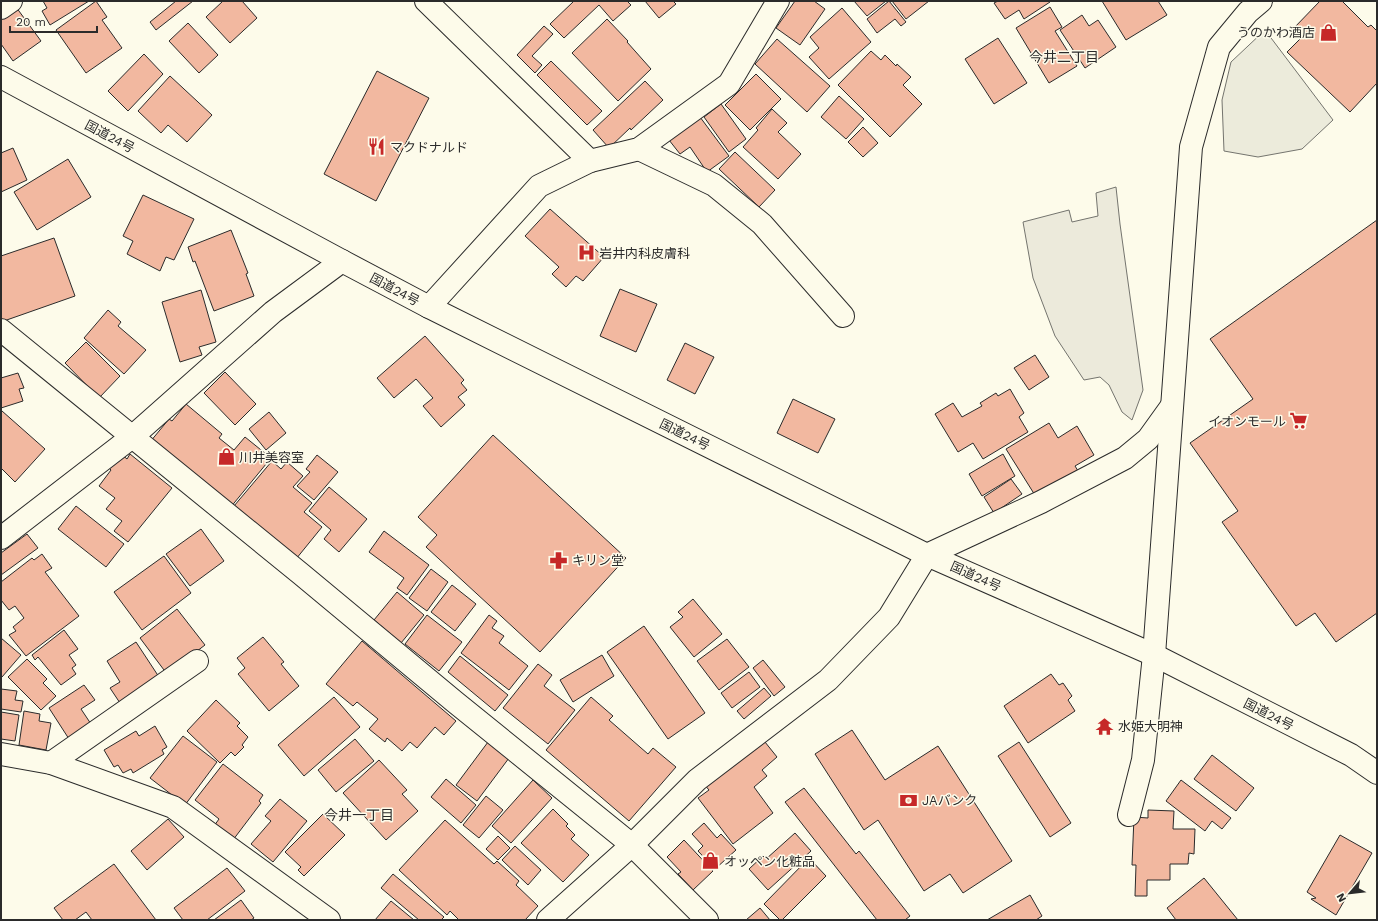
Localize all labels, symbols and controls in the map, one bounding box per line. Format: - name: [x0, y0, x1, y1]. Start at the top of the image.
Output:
- scale bar: [10, 8, 97, 34]
- text: 20 m: [16, 15, 46, 29]
- shop icon: うのかわ酒店: [1318, 22, 1338, 42]
- place label: うのかわ酒店: [1237, 25, 1315, 40]
- district label: 今井二丁目: [1029, 49, 1099, 65]
- street label: 国道24号: [82, 117, 137, 156]
- restaurant icon: マクドナルド: [367, 137, 387, 157]
- place label: マクドナルド: [390, 140, 468, 155]
- hospital icon: 岩井内科皮膚科: [576, 243, 596, 263]
- place label: 岩井内科皮膚科: [599, 246, 690, 261]
- street label: 国道24号: [367, 270, 422, 309]
- supermarket icon: イオンモール: [1289, 411, 1309, 431]
- place label: イオンモール: [1208, 414, 1286, 429]
- street label: 国道24号: [657, 416, 712, 453]
- shop icon: 川井美容室: [216, 447, 236, 467]
- place label: 川井美容室: [239, 450, 304, 465]
- pharmacy icon: キリン堂: [549, 550, 569, 570]
- place label: キリン堂: [572, 553, 624, 568]
- street label: 国道24号: [948, 559, 1004, 594]
- street label: 国道24号: [1241, 695, 1296, 733]
- temple icon: 水姫大明神: [1095, 716, 1115, 736]
- place label: 水姫大明神: [1118, 719, 1183, 734]
- bank icon: JAバンク: [899, 790, 919, 810]
- place label: JAバンク: [922, 793, 977, 808]
- district label: 今井一丁目: [324, 807, 394, 823]
- shop icon: オッペン化粧品: [701, 851, 721, 871]
- place label: オッペン化粧品: [724, 854, 815, 869]
- north arrow: [1330, 873, 1370, 913]
- text: N: [1334, 891, 1349, 904]

